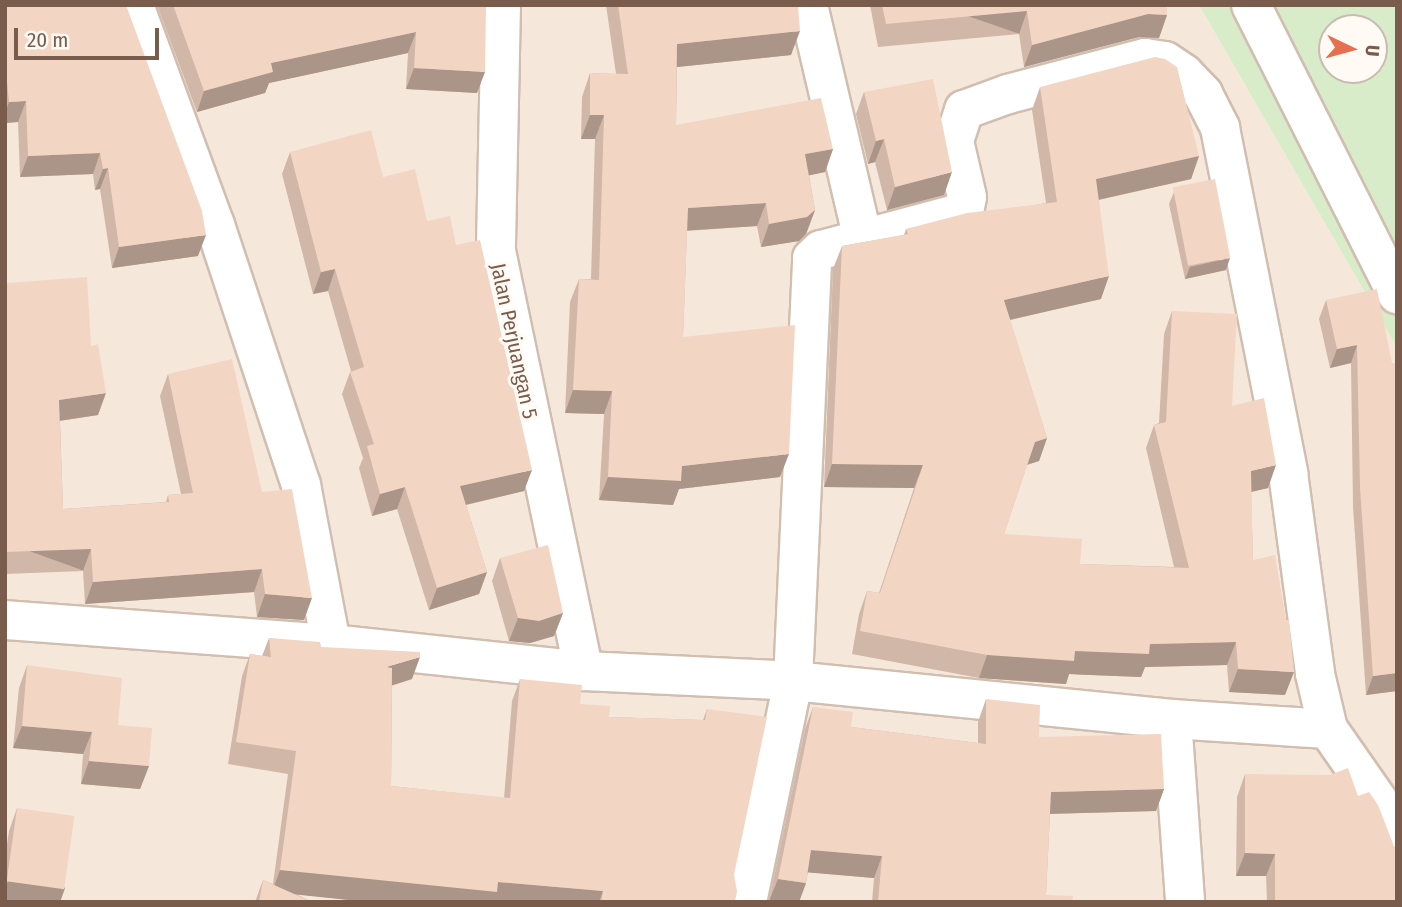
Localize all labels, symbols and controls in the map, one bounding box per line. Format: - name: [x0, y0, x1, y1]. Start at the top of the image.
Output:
- scale bar: [18, 14, 163, 58]
- north arrow: [1318, 14, 1388, 84]
- text: 20 m: [27, 27, 68, 53]
- text: U: [1360, 44, 1384, 57]
- street label: Jalan Perjuangan 5: [485, 261, 543, 421]

